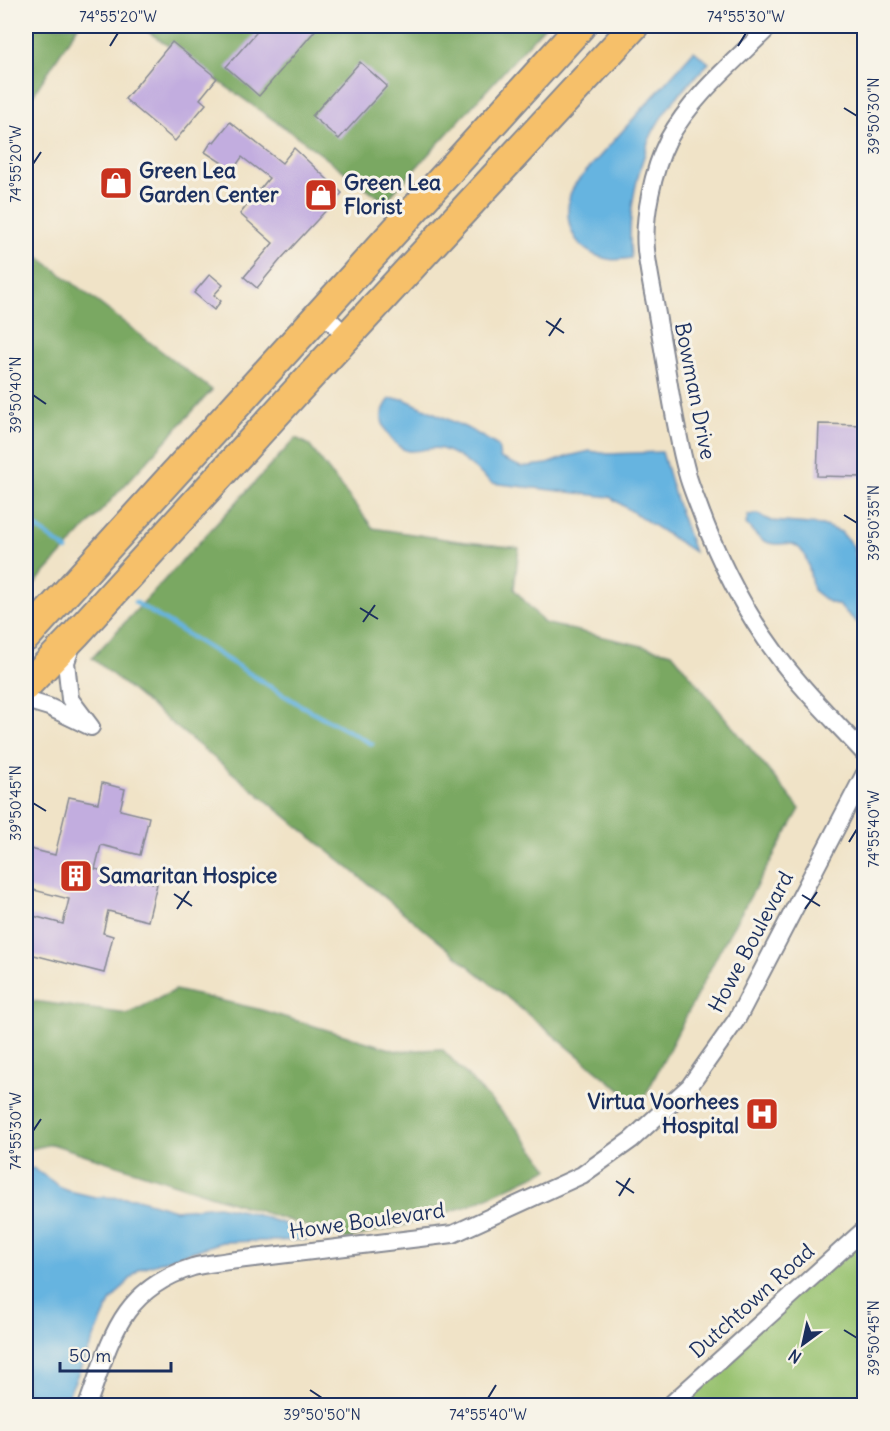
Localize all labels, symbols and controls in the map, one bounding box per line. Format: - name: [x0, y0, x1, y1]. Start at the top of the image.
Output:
- text: 74°55'20"W: [79, 7, 157, 26]
- text: 74°55'30"W: [707, 7, 785, 26]
- text: 39°50'30"N: [864, 77, 883, 155]
- text: 74°55'20"W: [6, 125, 25, 203]
- place label: Green Lea Garden Center: [139, 157, 279, 208]
- shop icon: Green Lea Garden Center: [98, 165, 134, 201]
- place label: Green Lea Florist: [344, 169, 441, 220]
- shop icon: Green Lea Florist: [303, 177, 339, 213]
- street label: Bowman Drive: [669, 320, 722, 462]
- text: 39°50'40"N: [6, 356, 25, 434]
- text: 39°50'35"N: [864, 485, 883, 561]
- text: 39°50'45"N: [6, 765, 25, 841]
- text: 74°55'40"W: [864, 790, 883, 868]
- building icon: Samaritan Hospice: [58, 858, 94, 894]
- place label: Samaritan Hospice: [99, 862, 277, 889]
- street label: Howe Boulevard: [702, 866, 799, 1017]
- place label: Virtua Voorhees Hospital: [588, 1088, 739, 1139]
- text: 74°55'30"W: [6, 1092, 25, 1170]
- hospital icon: Virtua Voorhees Hospital: [744, 1096, 780, 1132]
- street label: Howe Boulevard: [288, 1196, 446, 1245]
- street label: Dutchtown Road: [684, 1238, 820, 1364]
- text: 39°50'45"N: [864, 1300, 883, 1376]
- north arrow: [773, 1314, 833, 1374]
- scale bar: [60, 1335, 171, 1373]
- text: 50 m: [69, 1344, 111, 1367]
- text: N: [785, 1345, 805, 1368]
- text: 39°50'50"N: [283, 1405, 361, 1424]
- text: 74°55'40"W: [449, 1405, 527, 1424]

